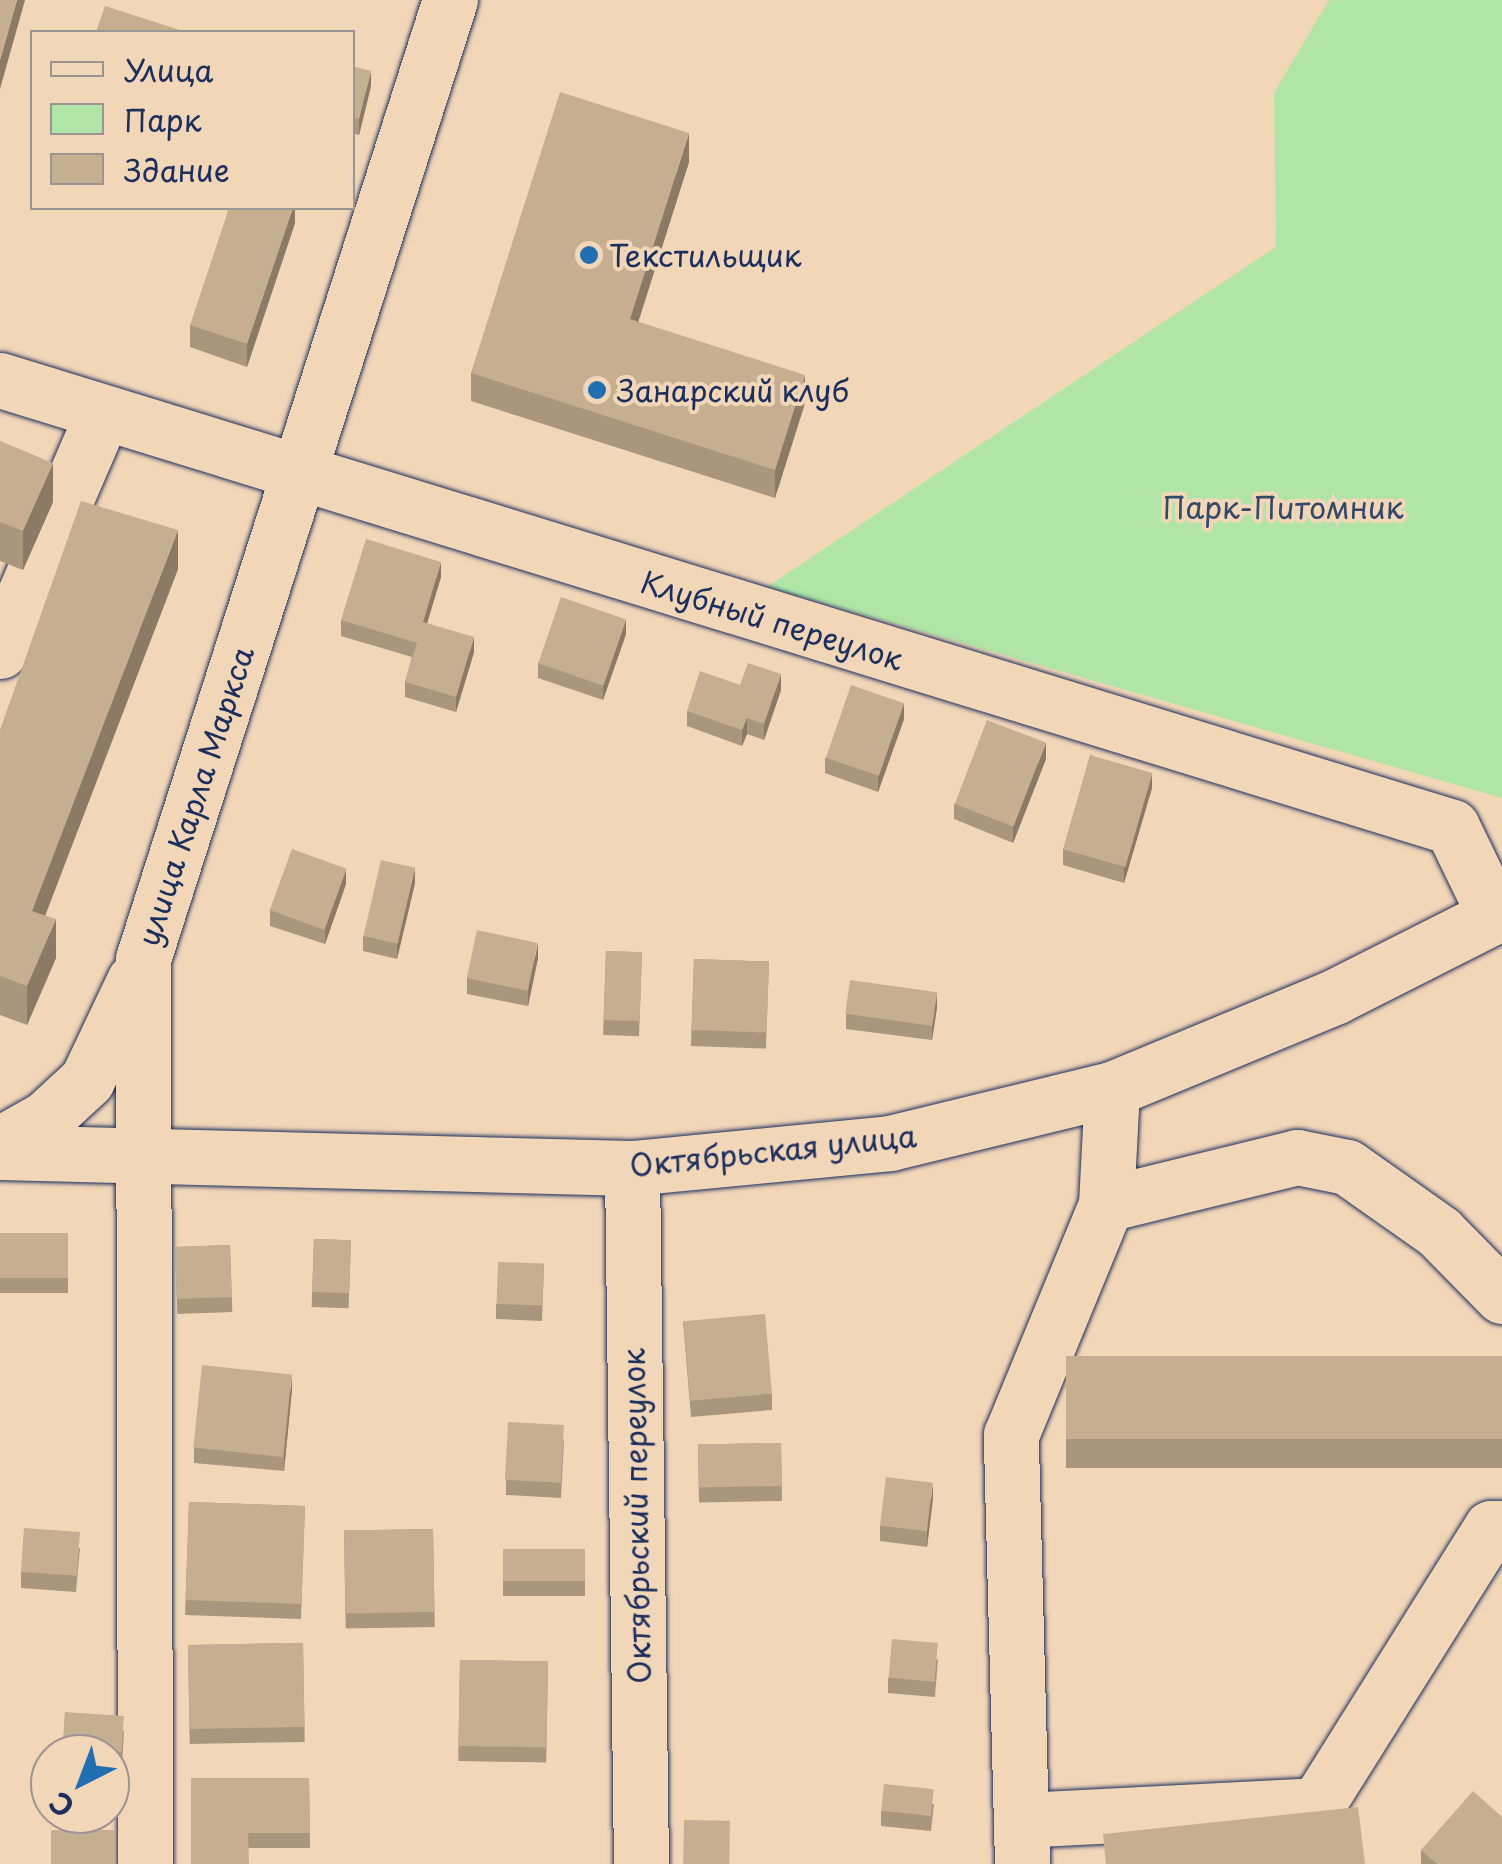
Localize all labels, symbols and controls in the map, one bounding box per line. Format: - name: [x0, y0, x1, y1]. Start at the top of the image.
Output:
- legend: [30, 30, 355, 210]
- text: Улица: [124, 47, 213, 92]
- text: Парк: [124, 97, 201, 142]
- text: Здание: [124, 147, 230, 192]
- place label: Текстильщик: [609, 237, 802, 273]
- marker: Текстильщик: [578, 244, 600, 266]
- place label: Занарский клуб: [617, 372, 853, 408]
- marker: Занарский клуб: [586, 379, 608, 401]
- park label: Парк-Питомник: [1162, 489, 1404, 525]
- street label: Клубный переулок: [636, 563, 908, 677]
- street label: улица Карла Маркса: [129, 641, 261, 951]
- street label: Октябрьская улица: [626, 1117, 920, 1183]
- street label: Октябрьский переулок: [615, 1348, 657, 1684]
- north arrow: [30, 1734, 130, 1834]
- text: С: [39, 1782, 83, 1828]

